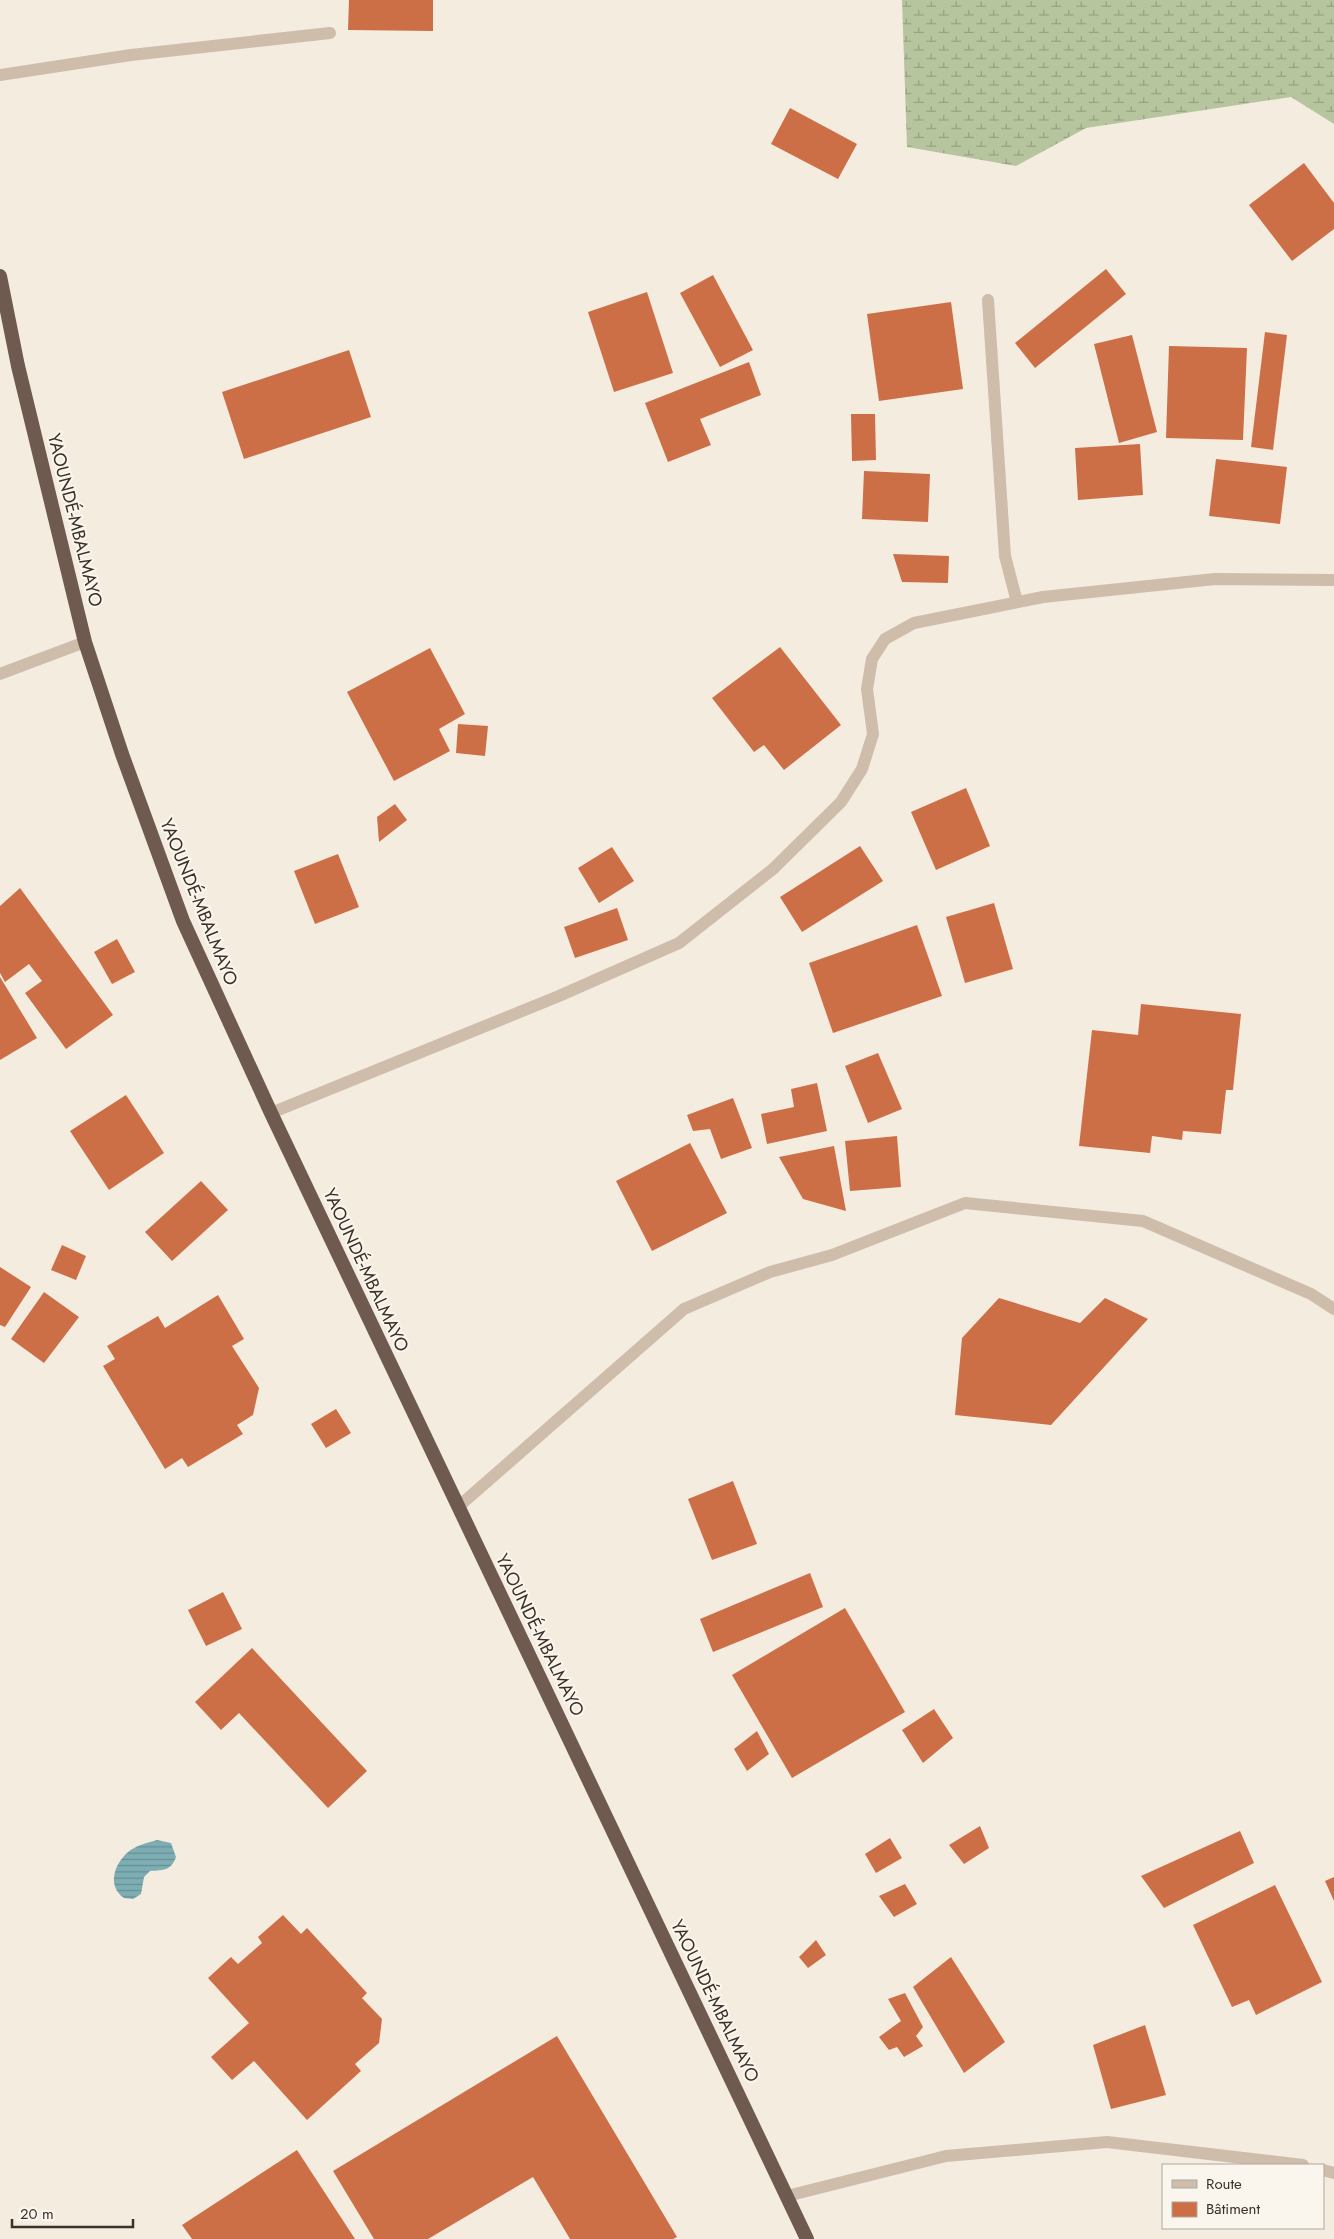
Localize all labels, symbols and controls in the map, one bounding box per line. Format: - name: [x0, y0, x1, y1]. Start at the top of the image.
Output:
- street label: YAOUNDÉ-MBALMAYO: [41, 431, 109, 609]
- street label: YAOUNDÉ-MBALMAYO: [154, 815, 244, 989]
- street label: YAOUNDÉ-MBALMAYO: [317, 1184, 415, 1356]
- street label: YAOUNDÉ-MBALMAYO: [489, 1549, 591, 1721]
- street label: YAOUNDÉ-MBALMAYO: [664, 1915, 766, 2087]
- legend: [1162, 2164, 1324, 2229]
- text: Route: [1206, 2173, 1242, 2195]
- scale bar: [12, 2196, 134, 2228]
- text: Bâtiment: [1206, 2198, 1260, 2220]
- text: 20 m: [20, 2203, 54, 2225]

